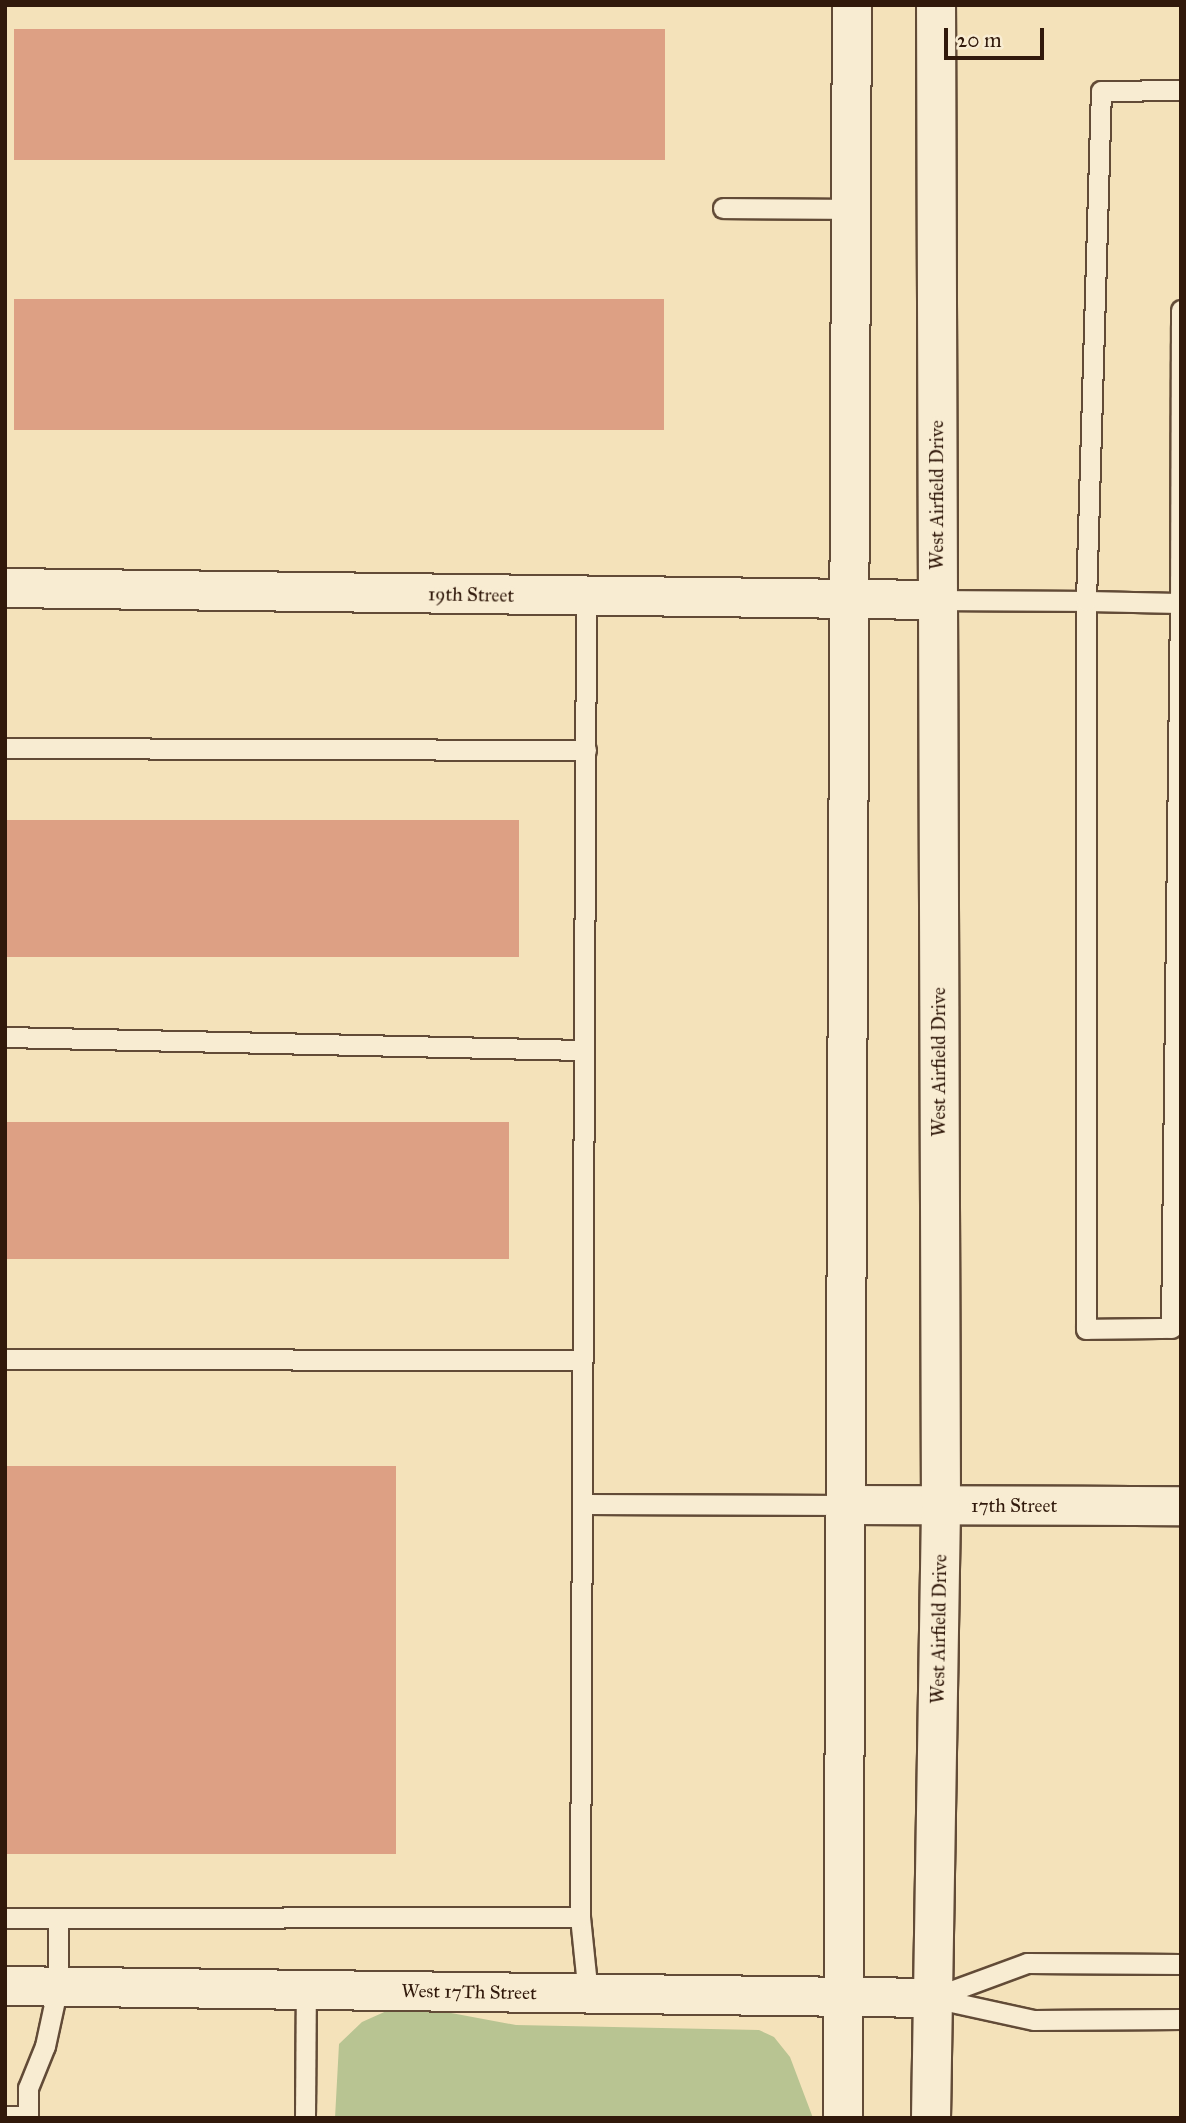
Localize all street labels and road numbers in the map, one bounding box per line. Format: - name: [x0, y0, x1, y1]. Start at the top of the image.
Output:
- street label: West Airfield Drive: [926, 420, 948, 570]
- street label: 19th Street: [428, 583, 514, 607]
- street label: West Airfield Drive: [928, 987, 950, 1137]
- street label: 17th Street: [971, 1495, 1057, 1517]
- street label: West Airfield Drive: [926, 1554, 952, 1704]
- street label: West 17Th Street: [401, 1979, 537, 2005]

